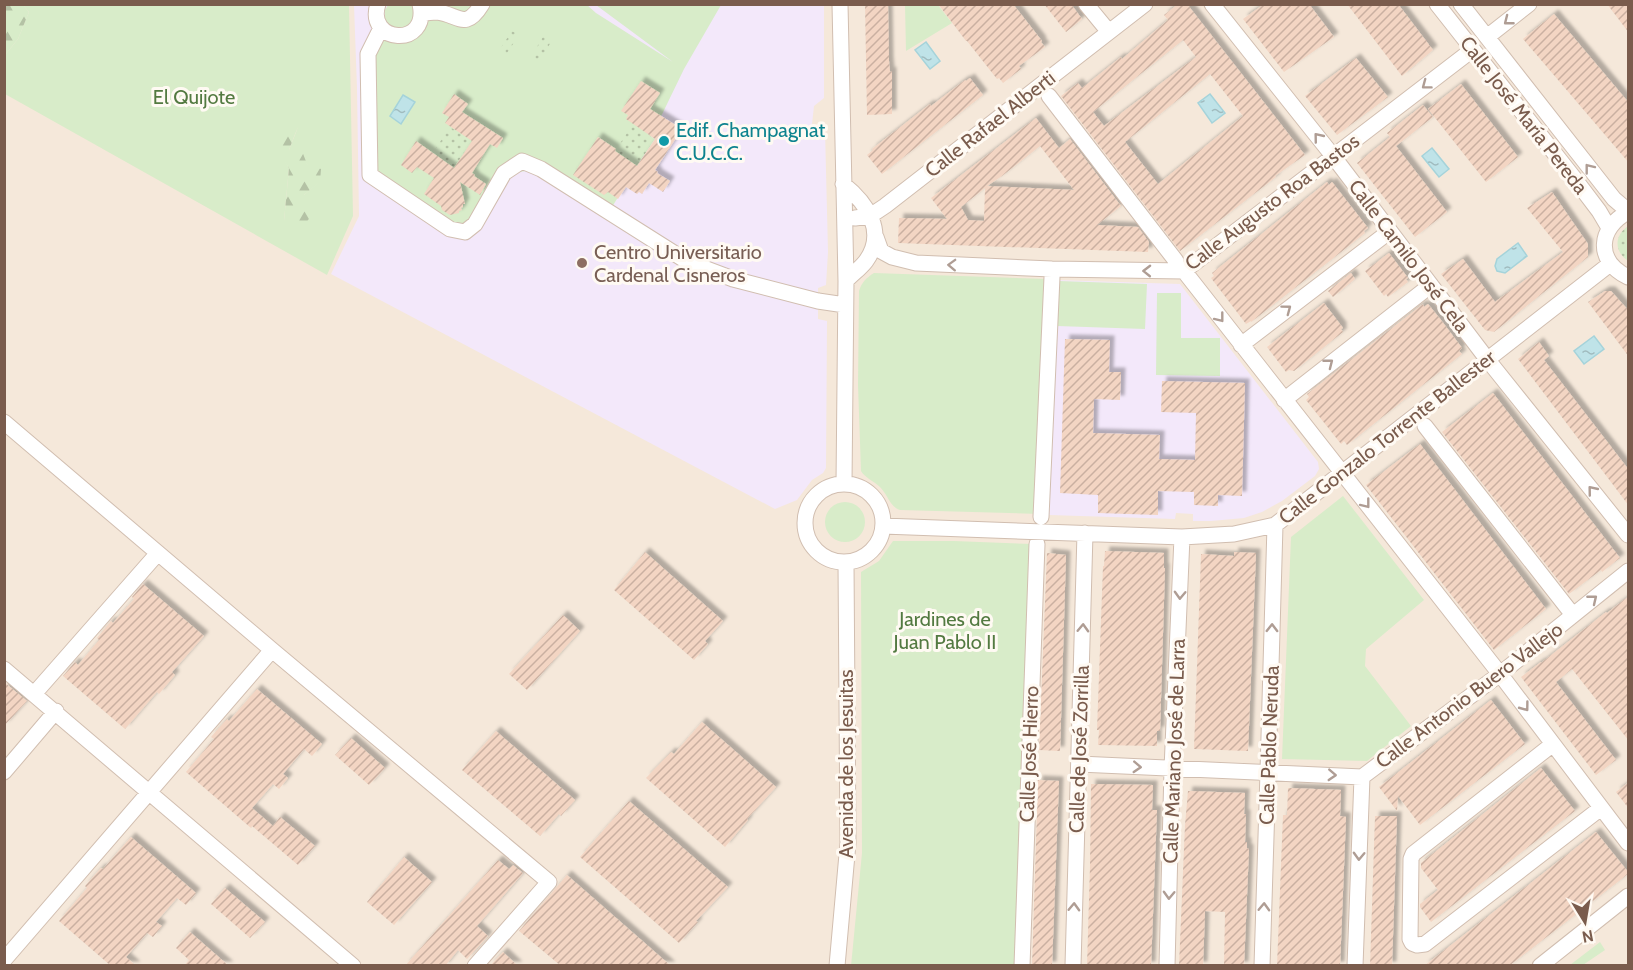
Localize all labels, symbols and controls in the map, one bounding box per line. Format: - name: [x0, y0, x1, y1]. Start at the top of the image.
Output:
- one-way arrow: [1504, 13, 1515, 24]
- street label: Calle José María Pereda: [1455, 31, 1593, 199]
- street label: Calle Rafael Alberti: [920, 66, 1060, 182]
- one-way arrow: [1421, 78, 1432, 89]
- park label: El Quijote: [153, 85, 235, 109]
- place label: Edif. Champagnat C.U.C.C.: [676, 118, 825, 165]
- street label: Calle Augusto Roa Bastos: [1180, 129, 1364, 275]
- one-way arrow: [1314, 133, 1325, 144]
- marker: Edif. Champagnat C.U.C.C.: [657, 134, 671, 148]
- one-way arrow: [1586, 164, 1597, 175]
- street label: Calle Camilo José Cela: [1344, 175, 1475, 338]
- place label: Centro Universitario Cardenal Cisneros: [594, 240, 762, 287]
- marker: Centro Universitario Cardenal Cisneros: [575, 256, 589, 270]
- one-way arrow: [948, 258, 957, 271]
- one-way arrow: [1143, 264, 1152, 277]
- one-way arrow: [1280, 305, 1291, 316]
- one-way arrow: [1212, 311, 1223, 322]
- street label: Calle Gonzalo Torrente Ballester: [1274, 345, 1501, 529]
- one-way arrow: [1323, 360, 1334, 371]
- one-way arrow: [1588, 486, 1599, 497]
- one-way arrow: [1358, 497, 1369, 508]
- one-way arrow: [1173, 591, 1186, 600]
- one-way arrow: [1586, 596, 1597, 607]
- park label: Jardines de Juan Pablo II: [893, 607, 996, 654]
- street label: Calle Antonio Buero Vallejo: [1371, 617, 1567, 773]
- one-way arrow: [1076, 624, 1089, 633]
- one-way arrow: [1266, 624, 1278, 633]
- street label: Calle Mariano José de Larra: [1158, 638, 1190, 864]
- street label: Calle de José Zorrilla: [1064, 664, 1094, 833]
- street label: Calle Pablo Neruda: [1254, 664, 1284, 825]
- street label: Avenida de los Jesuitas: [834, 669, 858, 859]
- street label: Calle José Hierro: [1015, 685, 1043, 823]
- one-way arrow: [1517, 701, 1528, 712]
- one-way arrow: [1133, 761, 1142, 774]
- one-way arrow: [1328, 769, 1337, 782]
- one-way arrow: [1352, 852, 1365, 861]
- one-way arrow: [1163, 891, 1175, 900]
- north arrow: [1555, 892, 1615, 952]
- one-way arrow: [1068, 903, 1081, 912]
- one-way arrow: [1257, 903, 1270, 912]
- text: N: [1580, 926, 1595, 947]

